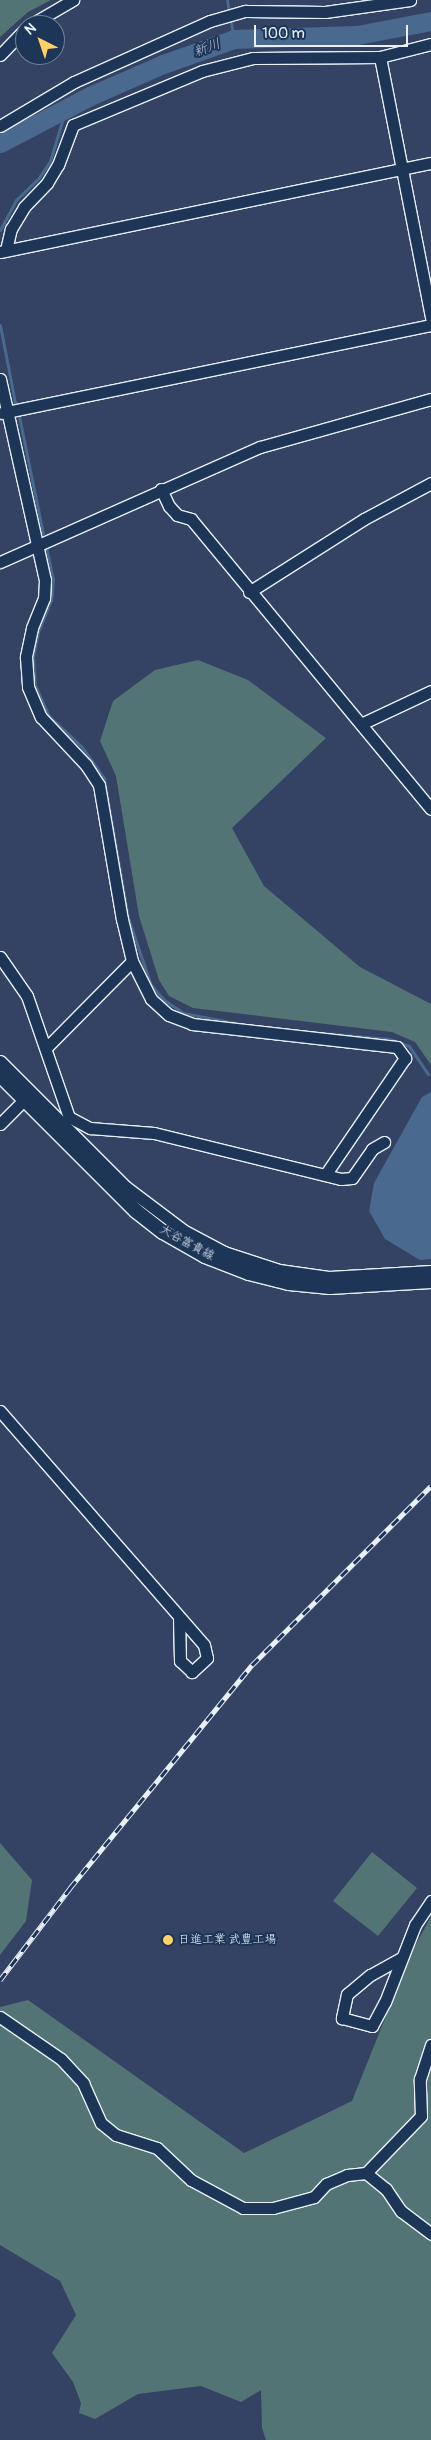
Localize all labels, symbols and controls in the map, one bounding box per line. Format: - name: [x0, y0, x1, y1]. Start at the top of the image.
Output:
- north arrow: [15, 15, 65, 65]
- scale bar: [256, 15, 410, 47]
- text: N: [21, 20, 40, 39]
- text: 100 m: [262, 24, 305, 43]
- water label: 新川: [191, 35, 223, 61]
- street label: 大谷富貴線: [157, 1222, 217, 1264]
- place label: 日進工業 武豊工場: [178, 1933, 277, 1947]
- marker: 日進工業 武豊工場: [162, 1934, 174, 1946]

